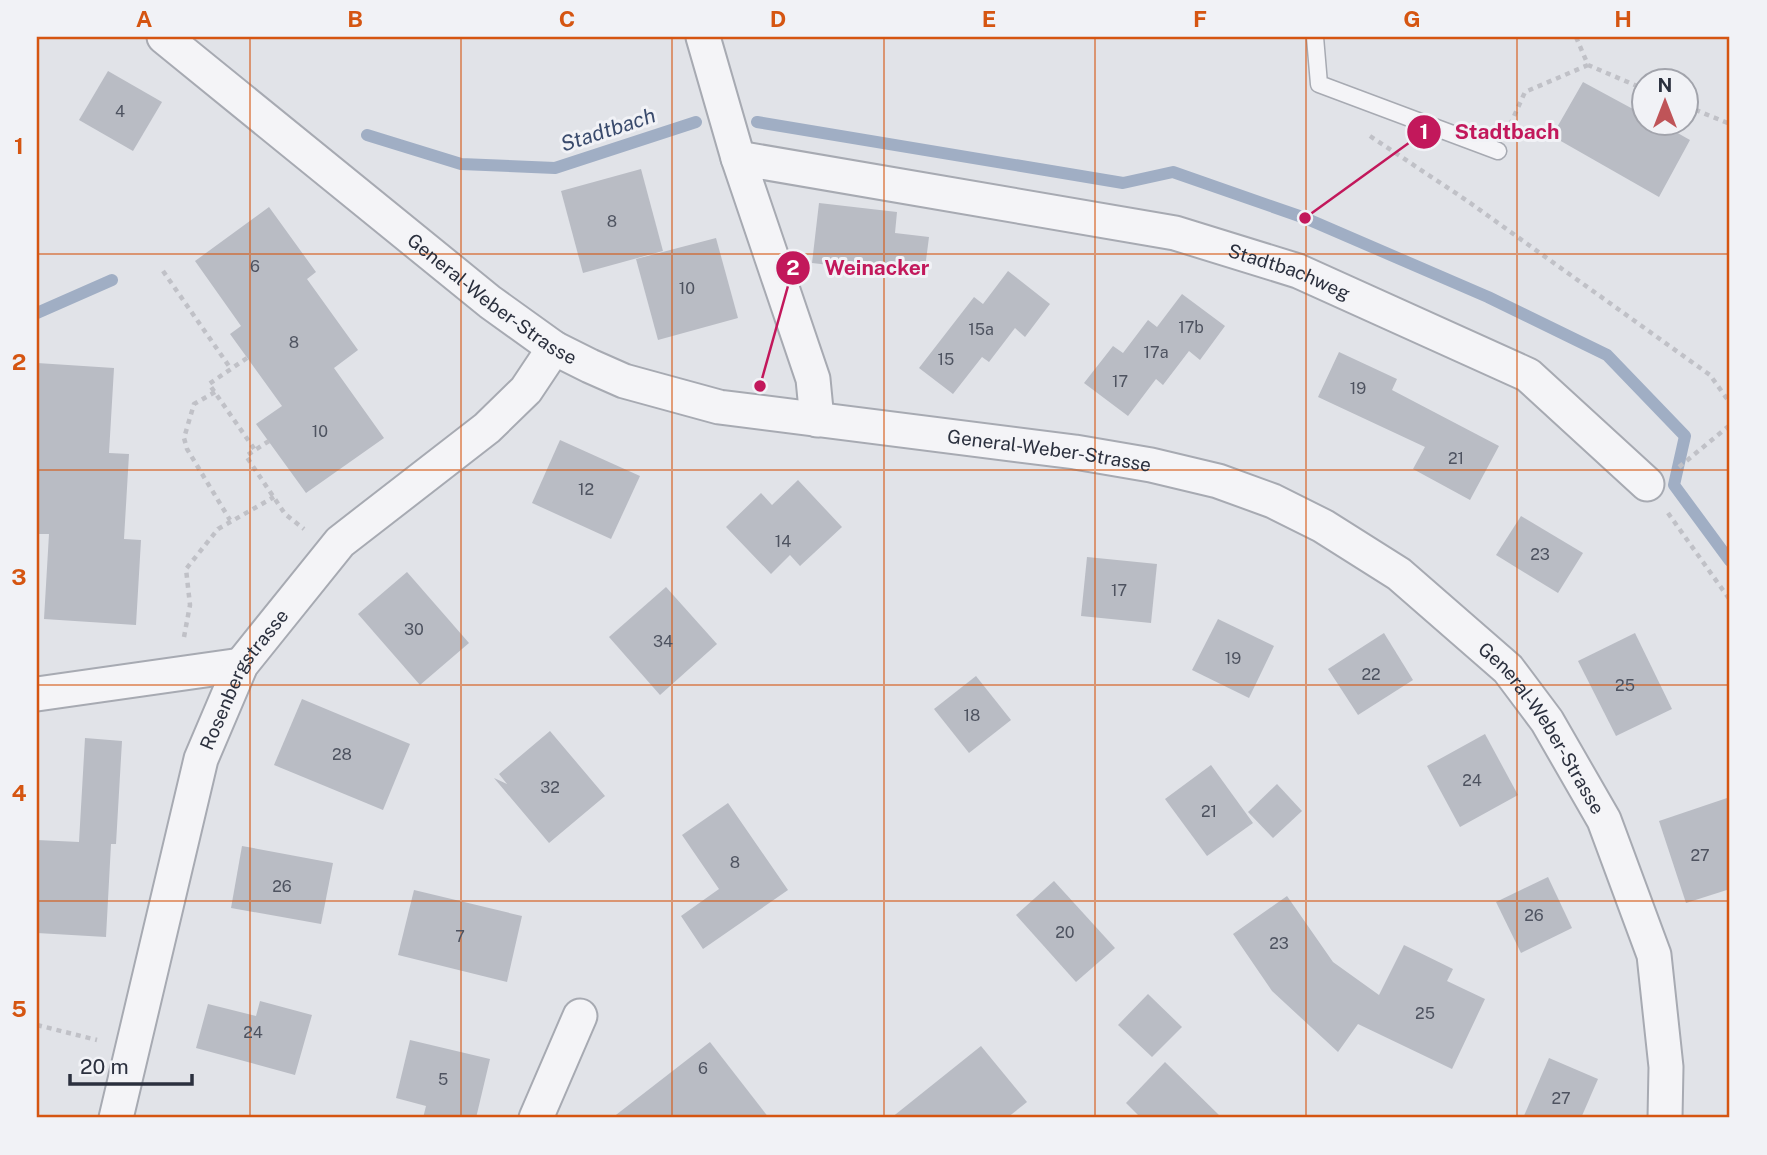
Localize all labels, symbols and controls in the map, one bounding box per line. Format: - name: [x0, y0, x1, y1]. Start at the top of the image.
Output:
- text: A: [136, 5, 153, 32]
- text: B: [347, 5, 363, 32]
- text: C: [559, 5, 575, 32]
- text: D: [770, 5, 786, 32]
- text: E: [982, 5, 996, 32]
- text: F: [1193, 5, 1207, 32]
- text: G: [1403, 5, 1421, 32]
- text: H: [1614, 5, 1632, 32]
- north arrow: [1630, 66, 1700, 136]
- text: N: [1658, 74, 1672, 96]
- house number: 4: [115, 102, 125, 121]
- water label: Stadtbach: [557, 102, 658, 157]
- callout: Stadtbach: [1406, 111, 1574, 153]
- text: 1: [1420, 119, 1429, 144]
- text: Stadtbach: [1455, 119, 1559, 144]
- text: 1: [14, 132, 24, 159]
- house number: 8: [607, 212, 617, 231]
- street label: General-Weber-Strasse: [403, 228, 580, 369]
- street label: Stadtbachweg: [1225, 239, 1354, 304]
- callout: Weinacker: [776, 247, 944, 289]
- text: 2: [786, 255, 800, 280]
- text: Weinacker: [824, 255, 930, 280]
- house number: 6: [250, 257, 260, 276]
- house number: 10: [679, 279, 695, 298]
- house number: 17b: [1178, 318, 1204, 337]
- house number: 15a: [968, 320, 994, 339]
- house number: 8: [289, 333, 299, 352]
- house number: 17a: [1144, 343, 1168, 362]
- text: 2: [12, 348, 26, 375]
- house number: 15: [938, 350, 954, 369]
- house number: 17: [1112, 372, 1128, 391]
- house number: 19: [1350, 379, 1366, 398]
- house number: 10: [312, 422, 328, 441]
- street label: General-Weber-Strasse: [946, 425, 1153, 476]
- house number: 21: [1448, 449, 1464, 468]
- house number: 12: [578, 480, 594, 499]
- house number: 14: [775, 532, 791, 551]
- house number: 23: [1530, 545, 1550, 564]
- text: 3: [11, 563, 27, 590]
- house number: 17: [1111, 581, 1127, 600]
- street label: Rosenbergstrasse: [195, 605, 293, 753]
- house number: 30: [404, 620, 424, 639]
- house number: 34: [653, 632, 673, 651]
- street label: General-Weber-Strasse: [1474, 637, 1609, 818]
- house number: 19: [1225, 649, 1241, 668]
- house number: 22: [1361, 665, 1381, 684]
- house number: 25: [1615, 676, 1635, 695]
- house number: 18: [964, 706, 980, 725]
- house number: 28: [332, 745, 352, 764]
- house number: 24: [1462, 771, 1482, 790]
- house number: 32: [540, 778, 560, 797]
- text: 4: [11, 779, 27, 806]
- house number: 21: [1201, 802, 1217, 821]
- house number: 27: [1690, 846, 1710, 865]
- house number: 8: [730, 853, 740, 872]
- house number: 26: [272, 877, 292, 896]
- house number: 26: [1524, 906, 1544, 925]
- house number: 20: [1055, 923, 1075, 942]
- house number: 7: [455, 927, 465, 946]
- house number: 23: [1269, 934, 1289, 953]
- text: 5: [11, 995, 27, 1022]
- house number: 25: [1415, 1004, 1435, 1023]
- house number: 24: [243, 1023, 263, 1042]
- scale bar: [70, 1043, 192, 1087]
- text: 20 m: [80, 1054, 129, 1079]
- house number: 6: [698, 1059, 708, 1078]
- house number: 5: [438, 1070, 448, 1089]
- house number: 27: [1551, 1089, 1571, 1108]

